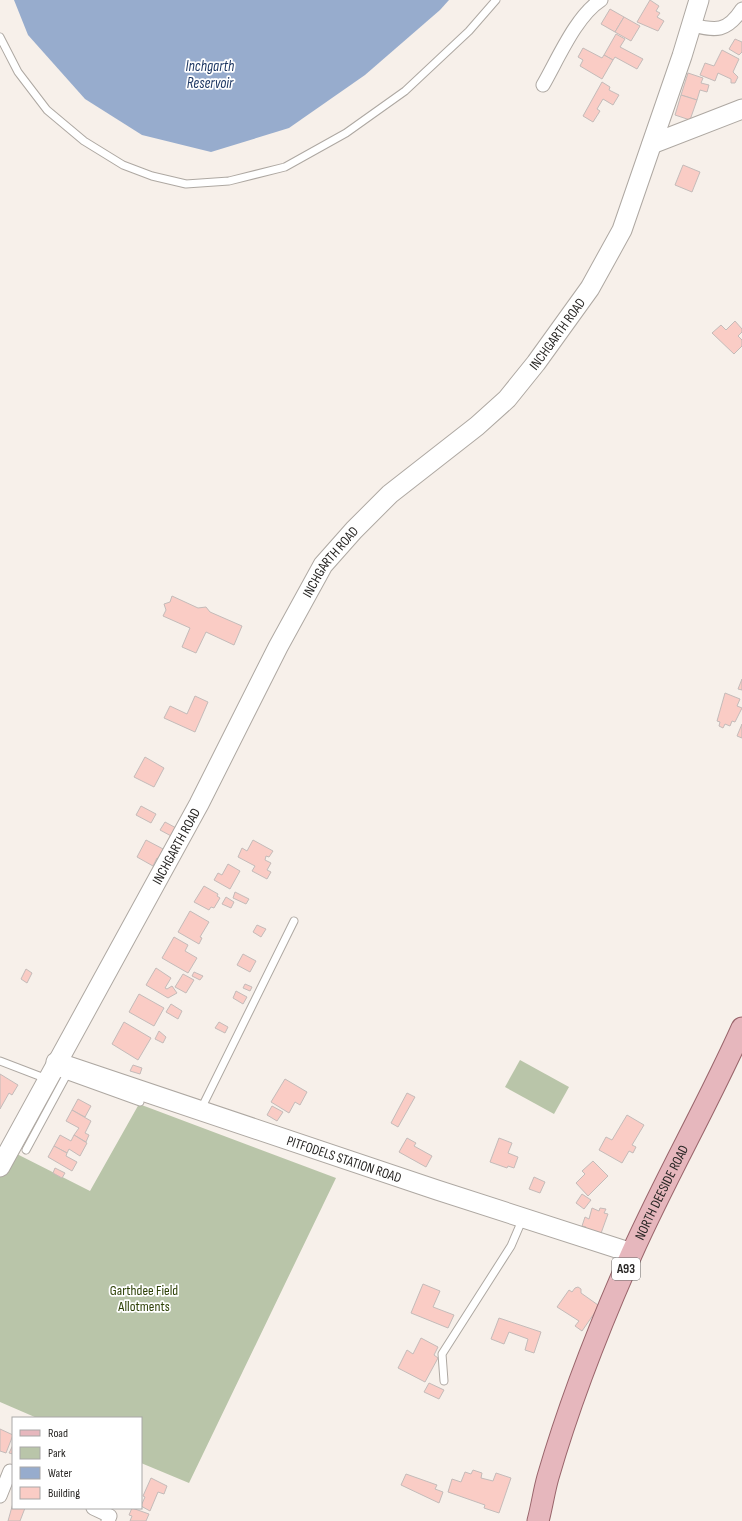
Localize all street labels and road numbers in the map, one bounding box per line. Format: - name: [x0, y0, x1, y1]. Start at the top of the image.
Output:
- street label: INCHGARTH ROAD: [526, 294, 589, 373]
- street label: INCHGARTH ROAD: [299, 523, 362, 600]
- street label: INCHGARTH ROAD: [148, 805, 204, 887]
- street label: PITFODELS STATION ROAD: [285, 1132, 404, 1186]
- street label: NORTH DEESIDE ROAD: [631, 1142, 692, 1242]
- road number: A93: [612, 1258, 640, 1280]

